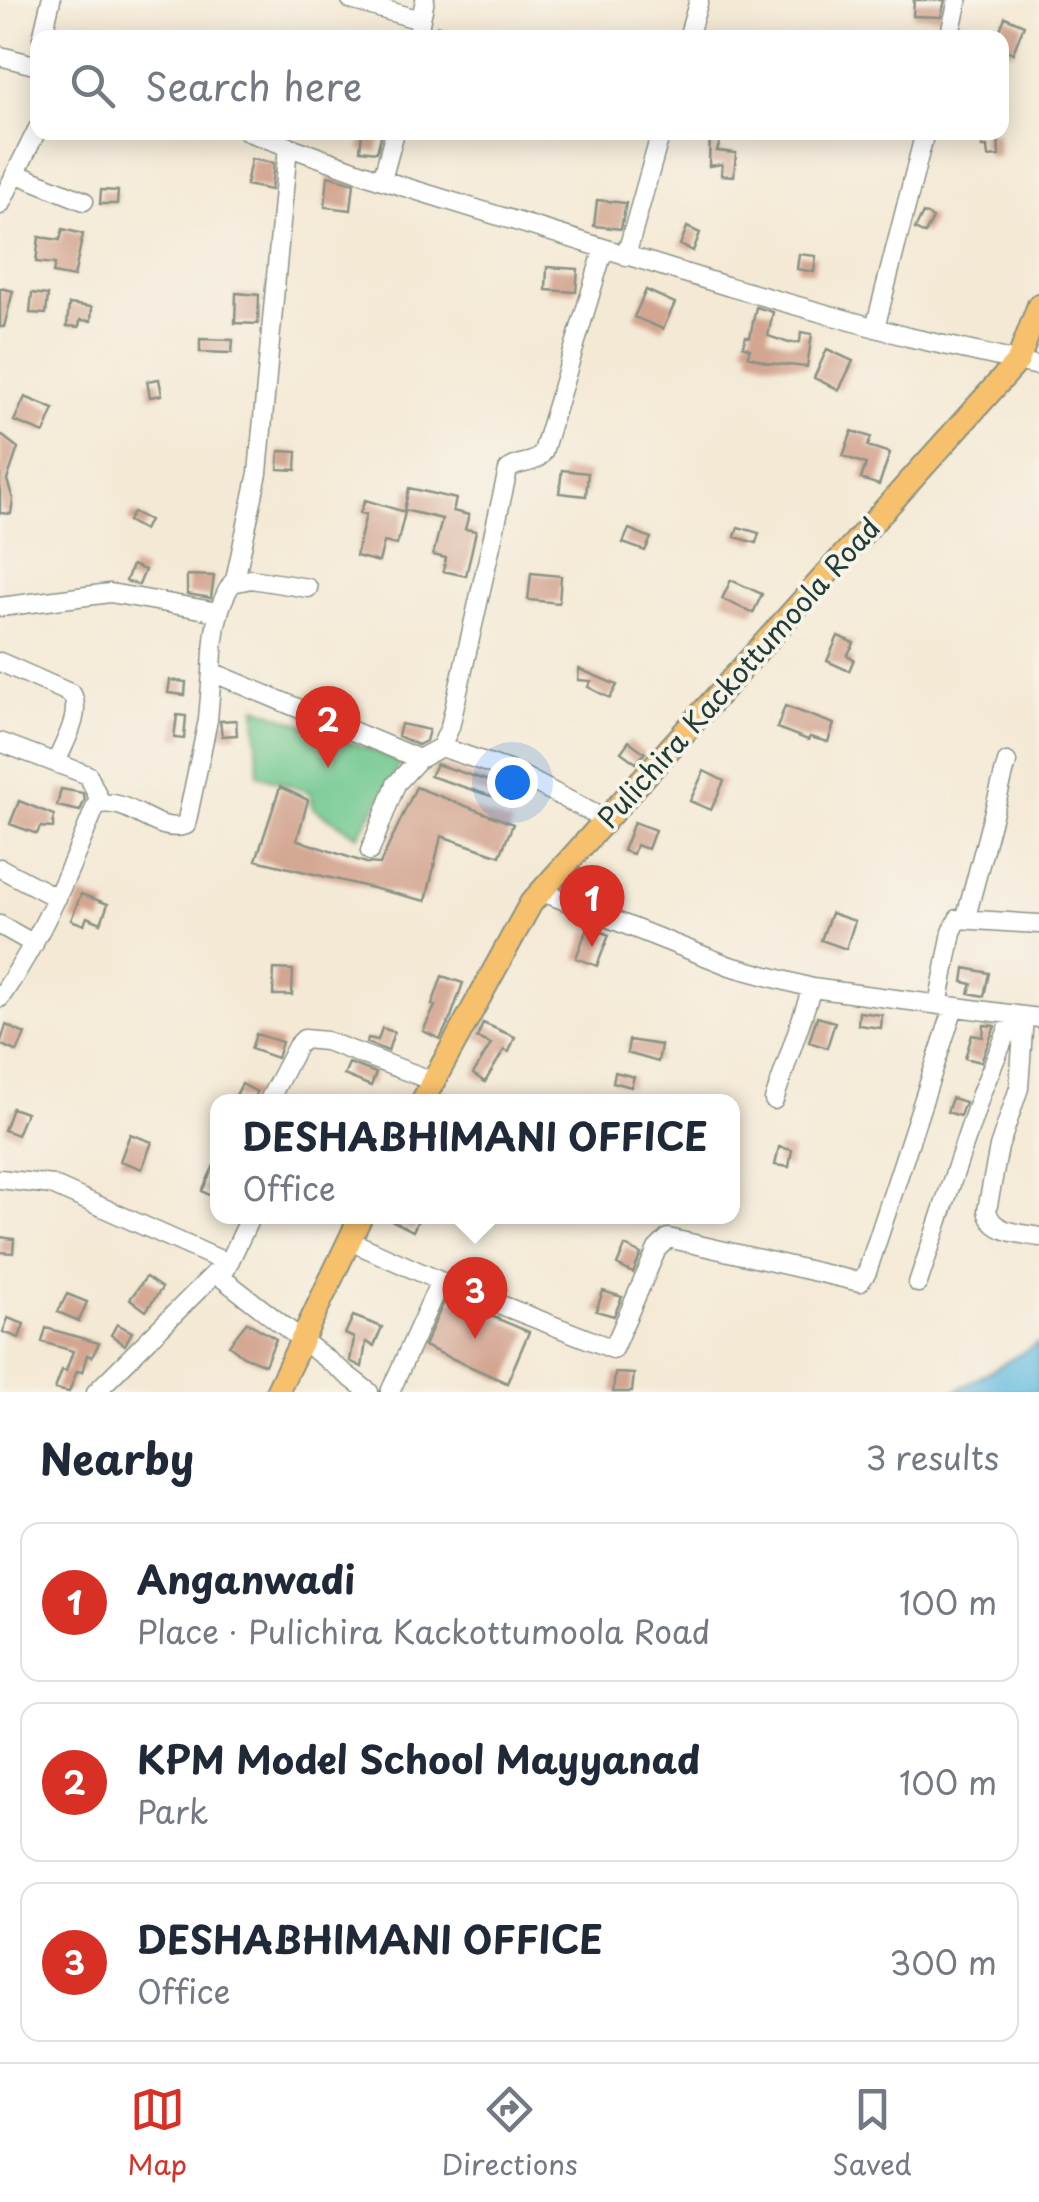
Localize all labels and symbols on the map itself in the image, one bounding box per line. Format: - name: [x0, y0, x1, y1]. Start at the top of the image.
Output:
- street label: Pulichira Kackottumoola Road: [586, 507, 890, 837]
- pin: 2: [296, 686, 360, 768]
- your location: [487, 757, 538, 808]
- pin: 1: [560, 864, 624, 947]
- pin: 3: [442, 1256, 508, 1339]

